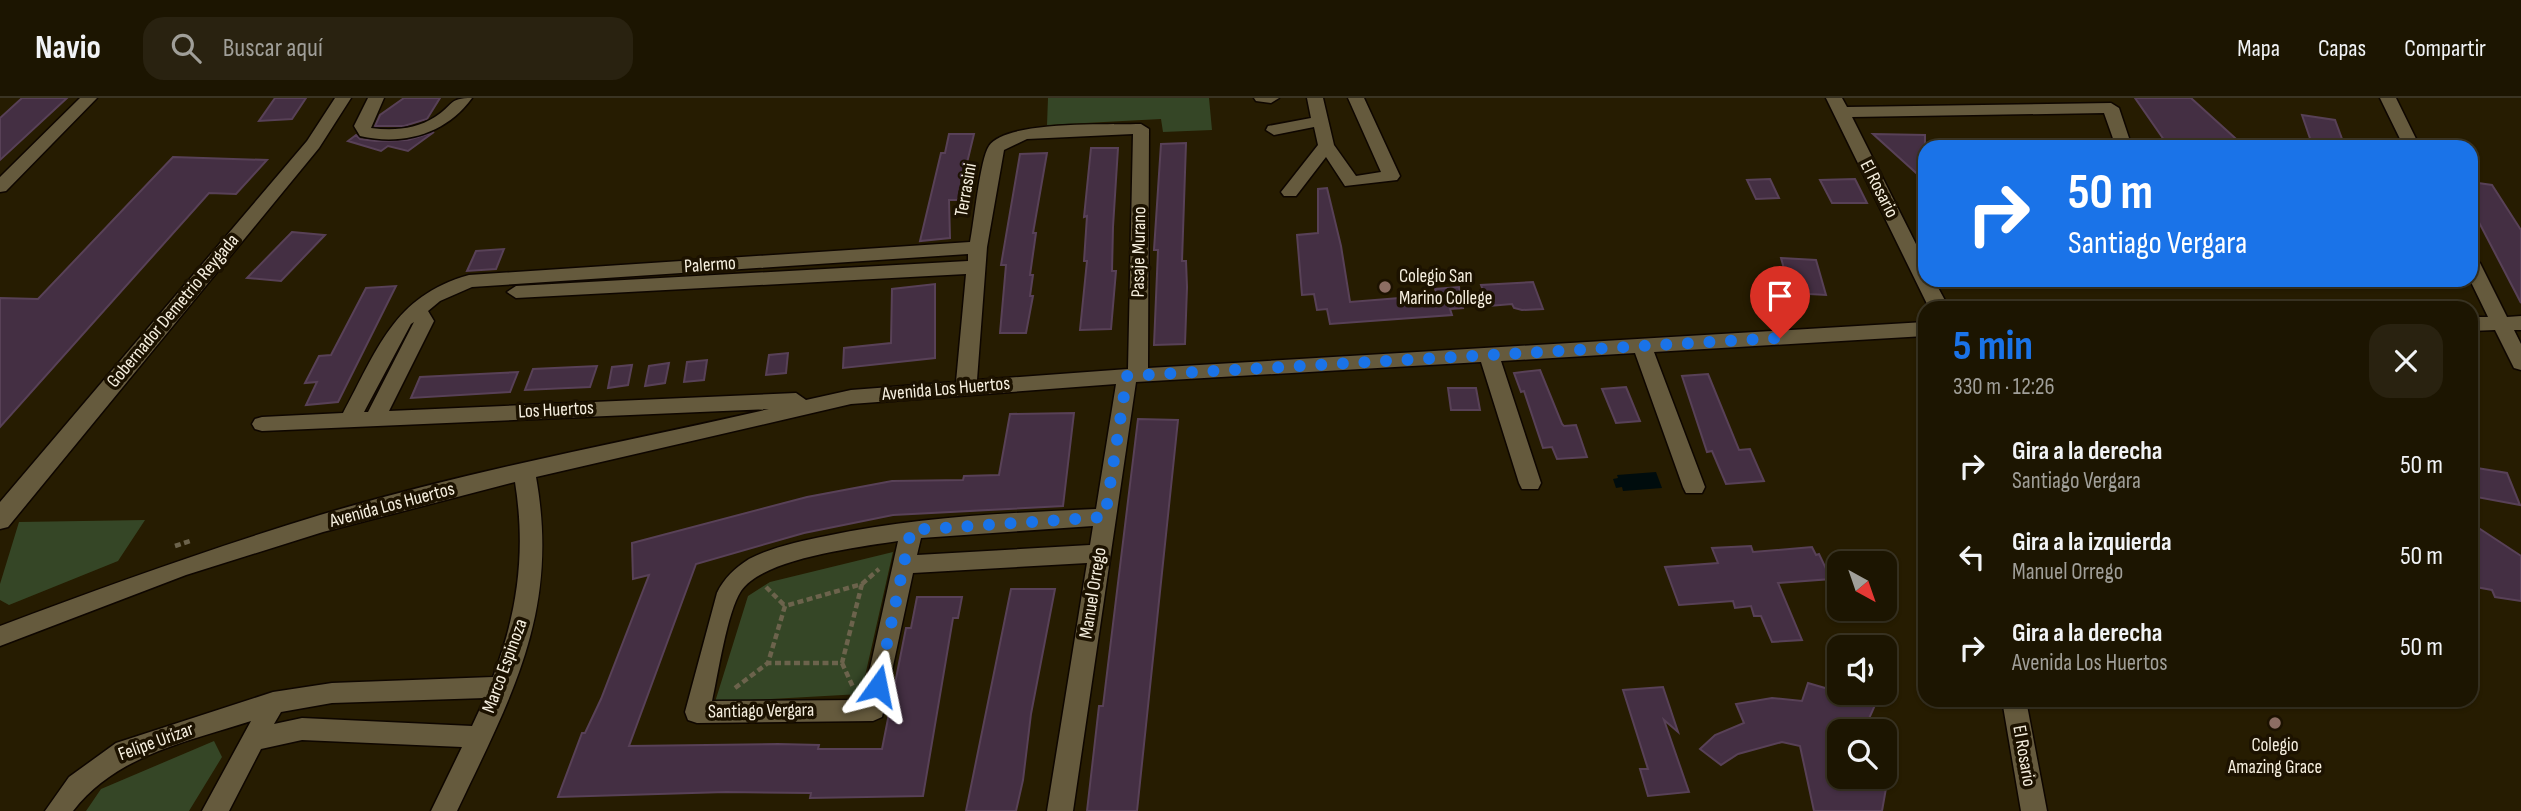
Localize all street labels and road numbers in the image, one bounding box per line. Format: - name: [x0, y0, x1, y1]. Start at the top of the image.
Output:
- street label: El Rosario: [1855, 156, 1903, 222]
- street label: Terrasini: [950, 161, 982, 219]
- street label: Pasaje Murano: [1127, 206, 1151, 298]
- street label: Gobernador Demetrio Reygada: [102, 230, 244, 392]
- street label: Palermo: [683, 252, 737, 278]
- street label: Avenida Los Huertos: [880, 372, 1011, 406]
- street label: Los Huertos: [518, 397, 595, 423]
- street label: Avenida Los Huertos: [326, 477, 457, 533]
- street label: Manuel Orrego: [1074, 546, 1112, 640]
- street label: Marco Espinoza: [477, 616, 533, 716]
- street label: Santiago Vergara: [708, 699, 814, 723]
- street label: Felipe Urízar: [115, 718, 197, 766]
- street label: El Rosario: [2007, 724, 2041, 788]

